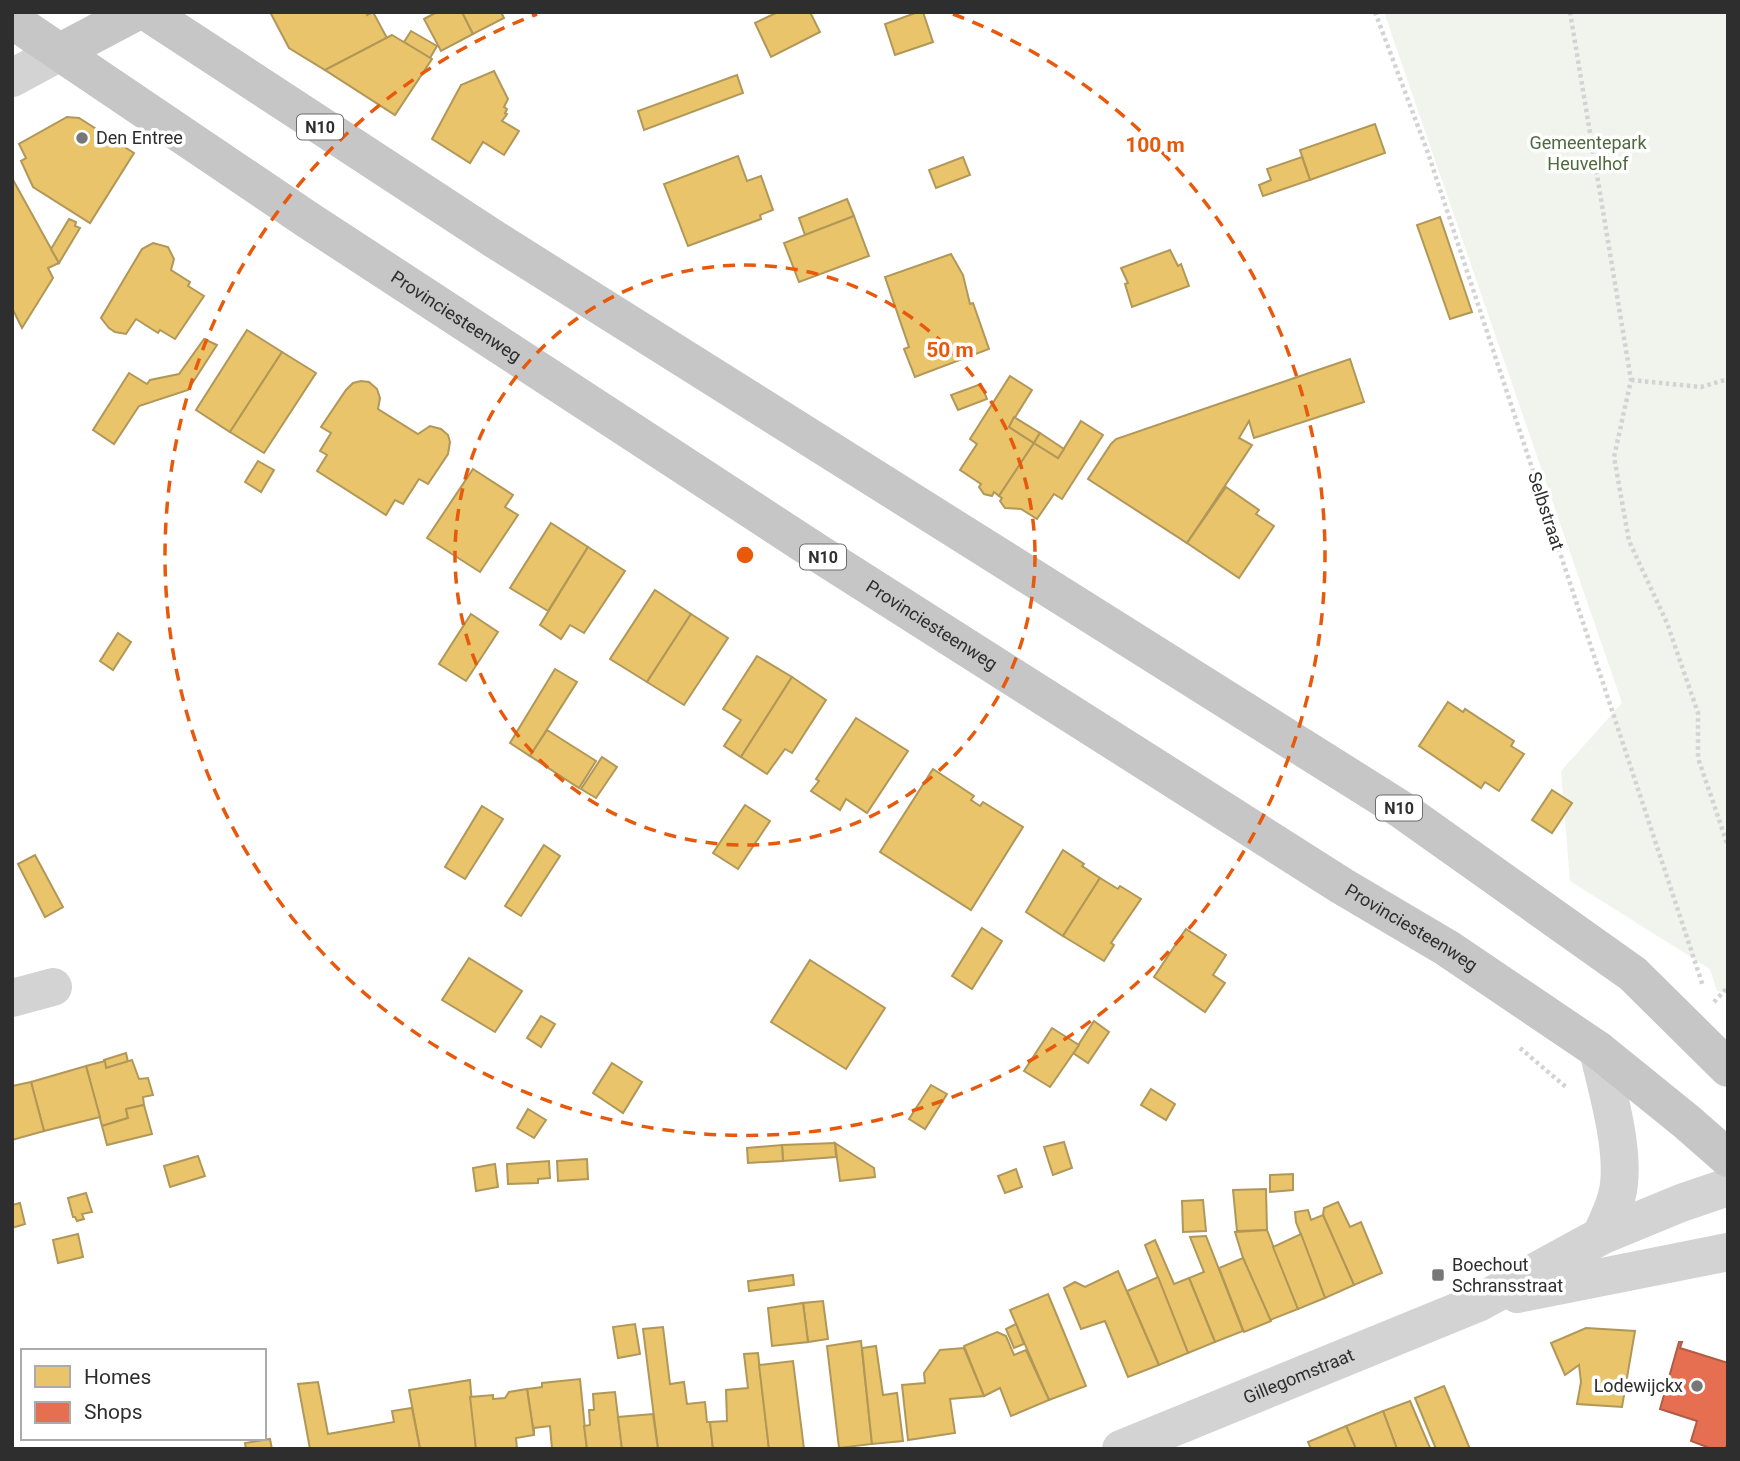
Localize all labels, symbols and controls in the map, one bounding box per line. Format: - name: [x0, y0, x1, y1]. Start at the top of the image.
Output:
- road number: N10: [297, 114, 343, 140]
- place label: Den Entree: [96, 127, 183, 148]
- marker: Den Entree: [74, 130, 90, 146]
- park label: Gemeentepark Heuvelhof: [1529, 132, 1647, 174]
- text: 100 m: [1125, 133, 1185, 157]
- street label: Provinciesteenweg: [387, 266, 525, 366]
- text: 50 m: [926, 338, 974, 362]
- street label: Selbstraat: [1524, 469, 1569, 553]
- centre of rings: [733, 543, 757, 567]
- road number: N10: [800, 544, 846, 570]
- street label: Provinciesteenweg: [862, 575, 1001, 674]
- road number: N10: [1376, 796, 1422, 820]
- street label: Provinciesteenweg: [1341, 879, 1482, 976]
- place label: Boechout Schransstraat: [1452, 1254, 1563, 1296]
- marker: Boechout Schransstraat: [1430, 1267, 1446, 1283]
- street label: Gillegomstraat: [1240, 1344, 1357, 1408]
- legend: [21, 1349, 266, 1440]
- text: Homes: [84, 1365, 151, 1389]
- place label: Lodewijckx: [1594, 1375, 1683, 1396]
- marker: Lodewijckx: [1689, 1378, 1705, 1394]
- text: Shops: [84, 1400, 143, 1424]

